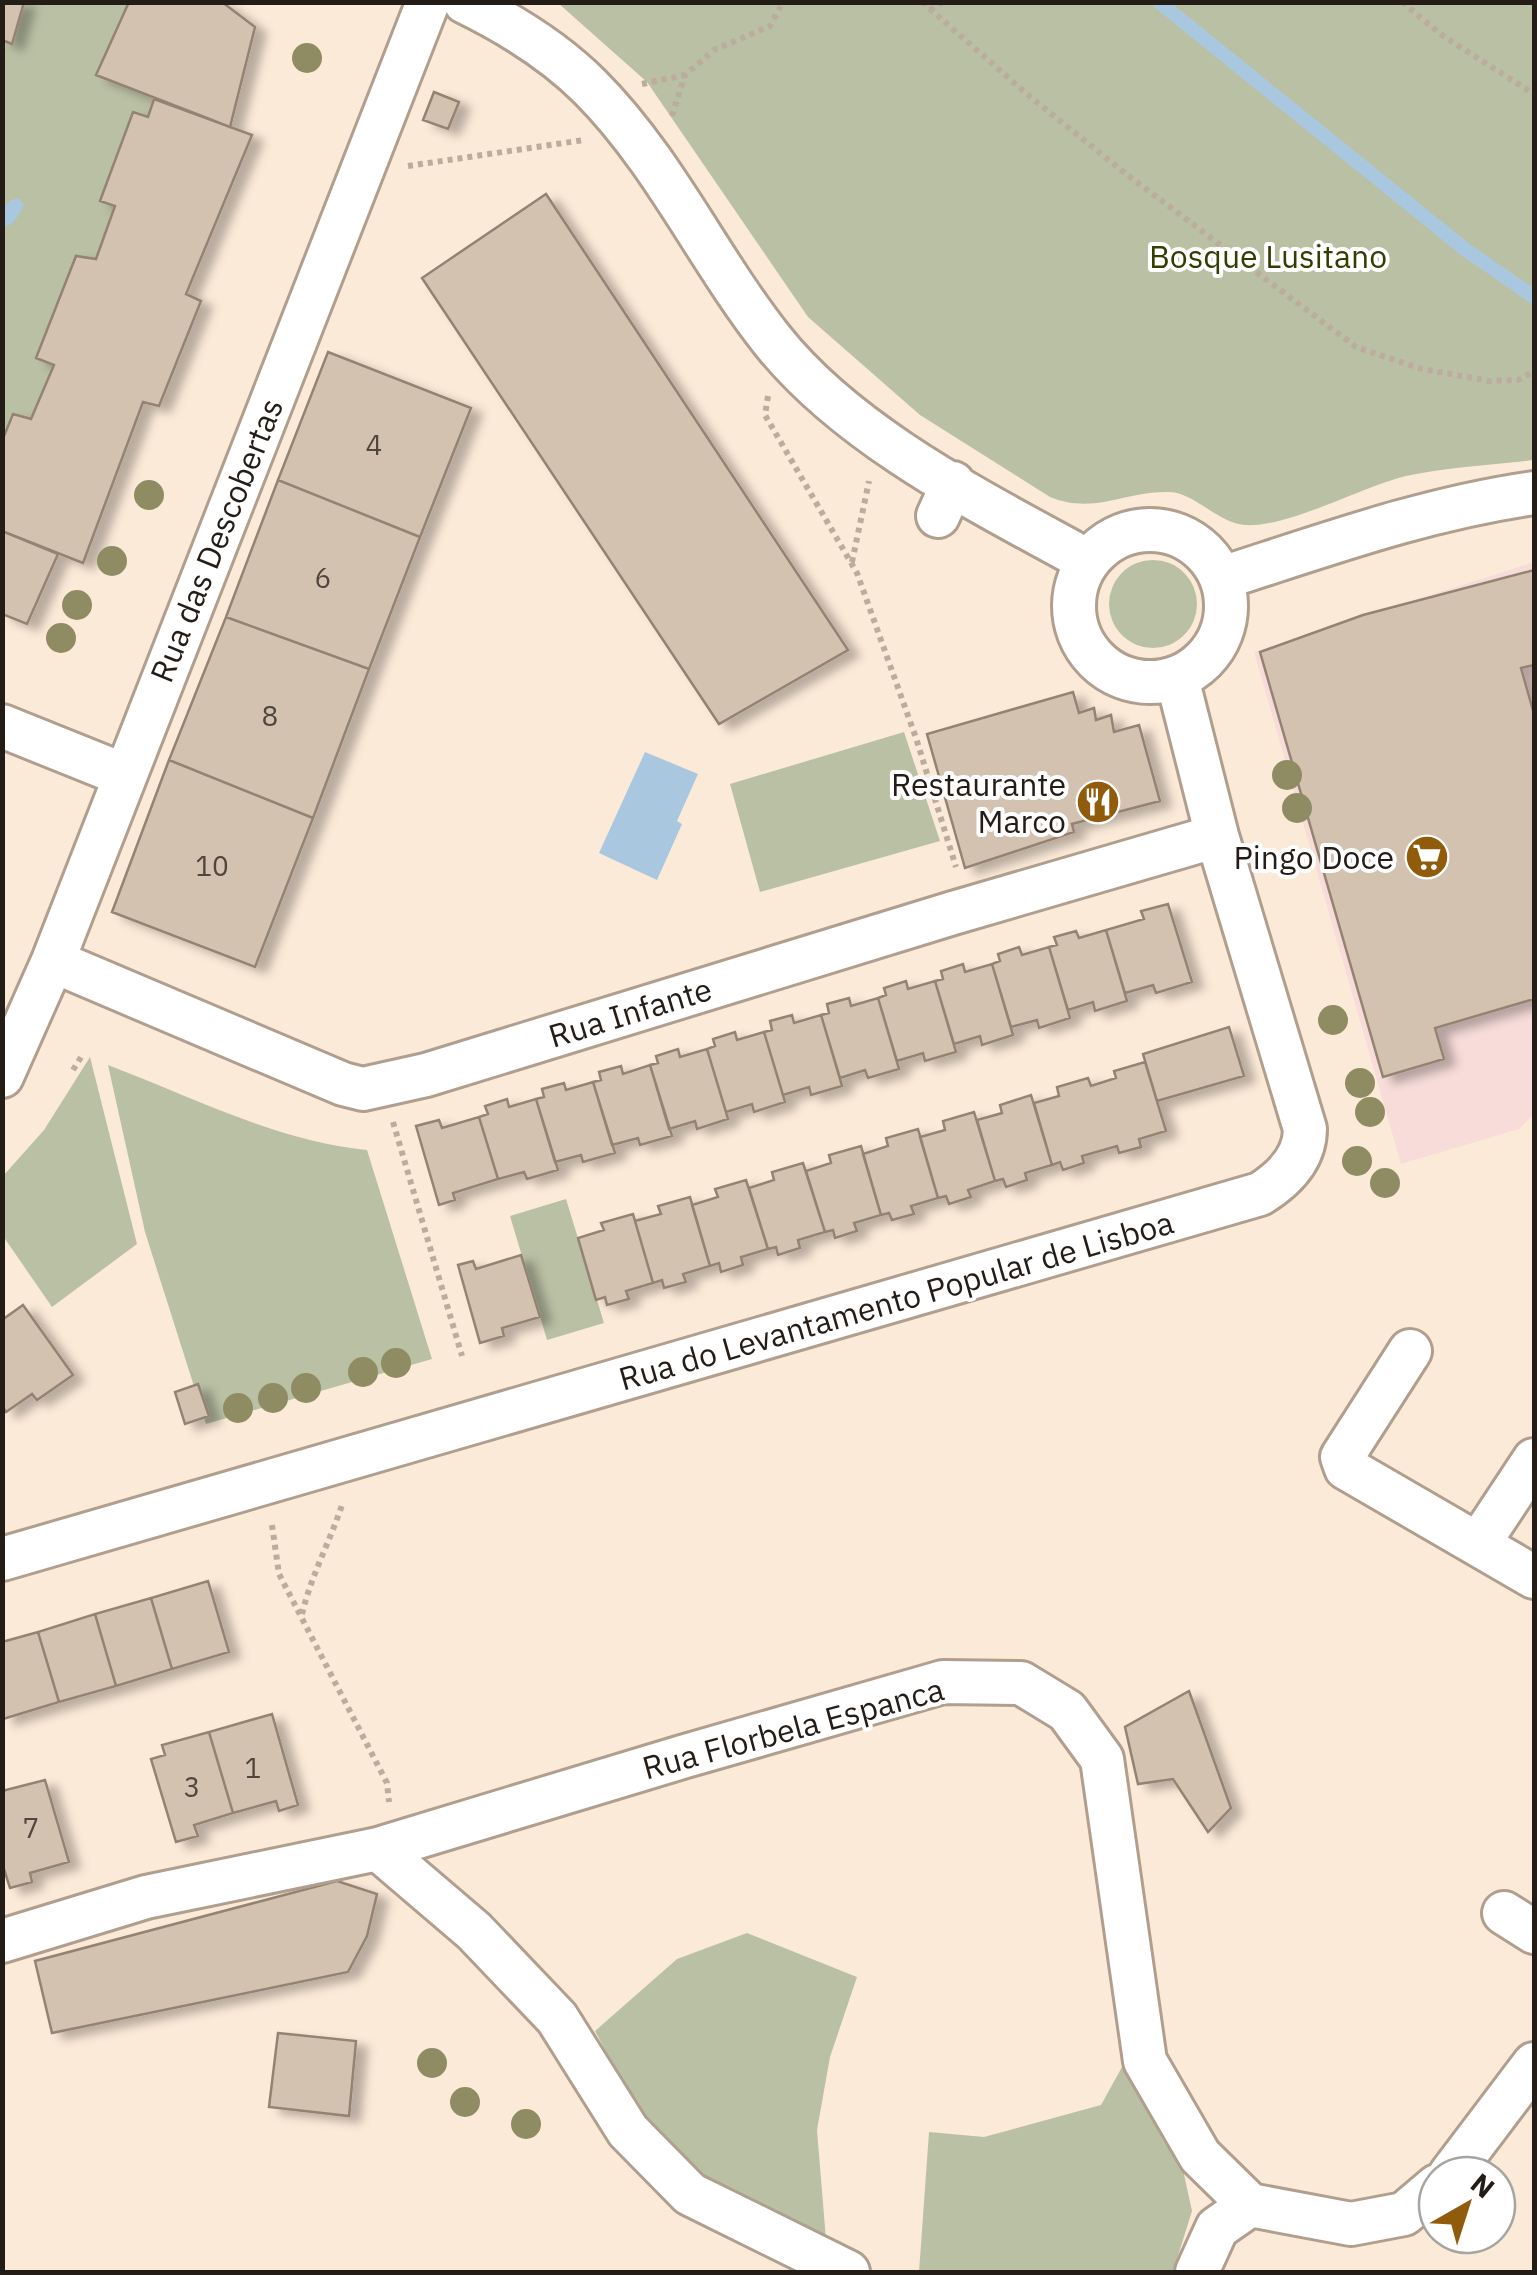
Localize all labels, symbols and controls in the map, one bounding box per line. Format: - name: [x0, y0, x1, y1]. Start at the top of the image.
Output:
- park label: Bosque Lusitano: [1149, 235, 1387, 277]
- street label: Rua das Descobertas: [140, 392, 292, 688]
- house number: 4: [366, 426, 382, 463]
- house number: 6: [315, 559, 331, 596]
- house number: 8: [262, 697, 278, 734]
- place label: Restaurante Marco: [891, 763, 1066, 842]
- restaurant icon: Restaurante Marco: [1075, 779, 1121, 825]
- supermarket icon: Pingo Doce: [1404, 834, 1450, 880]
- place label: Pingo Doce: [1233, 836, 1394, 878]
- house number: 10: [195, 847, 229, 884]
- street label: Rua Infante: [543, 967, 717, 1057]
- street label: Rua do Levantamento Popular de Lisboa: [614, 1201, 1178, 1399]
- street label: Rua Florbela Espanca: [638, 1668, 948, 1788]
- house number: 1: [245, 1749, 261, 1786]
- house number: 3: [184, 1768, 200, 1805]
- house number: 7: [23, 1809, 39, 1846]
- north arrow: [1417, 2155, 1517, 2255]
- text: N: [1464, 2164, 1503, 2206]

